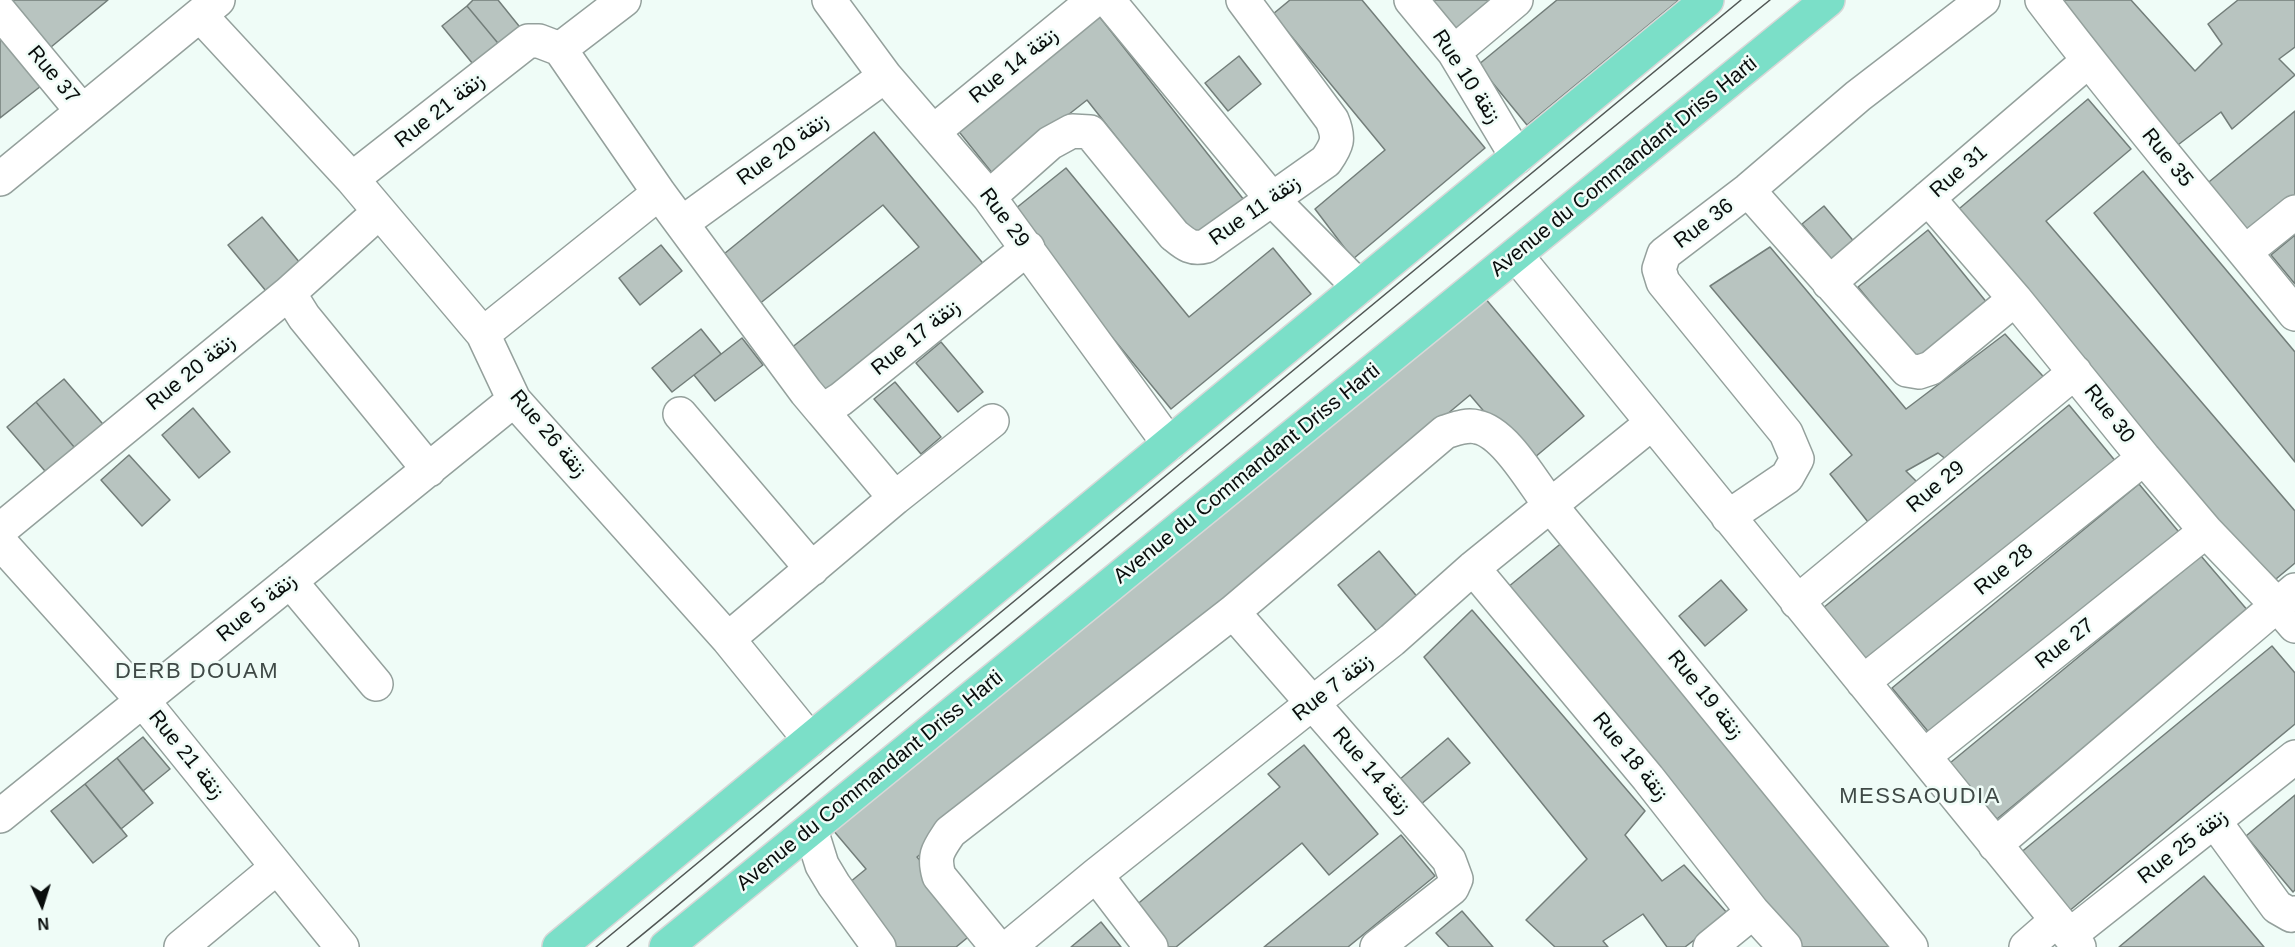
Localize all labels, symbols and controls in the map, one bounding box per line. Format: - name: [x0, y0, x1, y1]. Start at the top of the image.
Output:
- street label: Rue 14 زنقة: [965, 23, 1063, 109]
- street label: Rue 10 زنقة: [1426, 25, 1506, 129]
- street label: Rue 37: [22, 41, 84, 109]
- street label: Avenue du Commandant Driss Harti: [1486, 52, 1762, 282]
- street label: Rue 21 زنقة: [390, 68, 490, 154]
- street label: Rue 20 زنقة: [732, 108, 834, 192]
- street label: Rue 35: [2136, 124, 2198, 192]
- street label: Rue 31: [1925, 140, 1993, 204]
- street label: Rue 11 زنقة: [1205, 171, 1305, 251]
- street label: Rue 29: [974, 183, 1034, 253]
- street label: Rue 36: [1669, 194, 1739, 254]
- street label: Rue 17 زنقة: [867, 295, 965, 381]
- street label: Rue 20 زنقة: [142, 330, 240, 416]
- street label: Avenue du Commandant Driss Harti: [1109, 359, 1385, 589]
- street label: Rue 30: [2078, 380, 2140, 448]
- street label: Rue 26 زنقة: [504, 385, 592, 483]
- street label: Rue 29: [1902, 456, 1970, 518]
- street label: Rue 28: [1970, 539, 2038, 601]
- street label: Rue 5 زنقة: [212, 568, 302, 648]
- street label: Rue 27: [2031, 613, 2099, 675]
- street label: Rue 19 زنقة: [1662, 646, 1748, 744]
- street label: Rue 7 زنقة: [1288, 649, 1378, 727]
- district label: DERB DOUAM: [115, 659, 279, 685]
- street label: Avenue du Commandant Driss Harti: [732, 666, 1008, 896]
- street label: Rue 21 زنقة: [143, 706, 229, 804]
- street label: Rue 18 زنقة: [1587, 708, 1673, 806]
- street label: Rue 14 زنقة: [1327, 722, 1415, 820]
- district label: MESSAOUDIA: [1839, 784, 2001, 810]
- street label: Rue 25 زنقة: [2133, 804, 2233, 890]
- north arrow: [12, 875, 72, 935]
- text: N: [37, 915, 50, 932]

